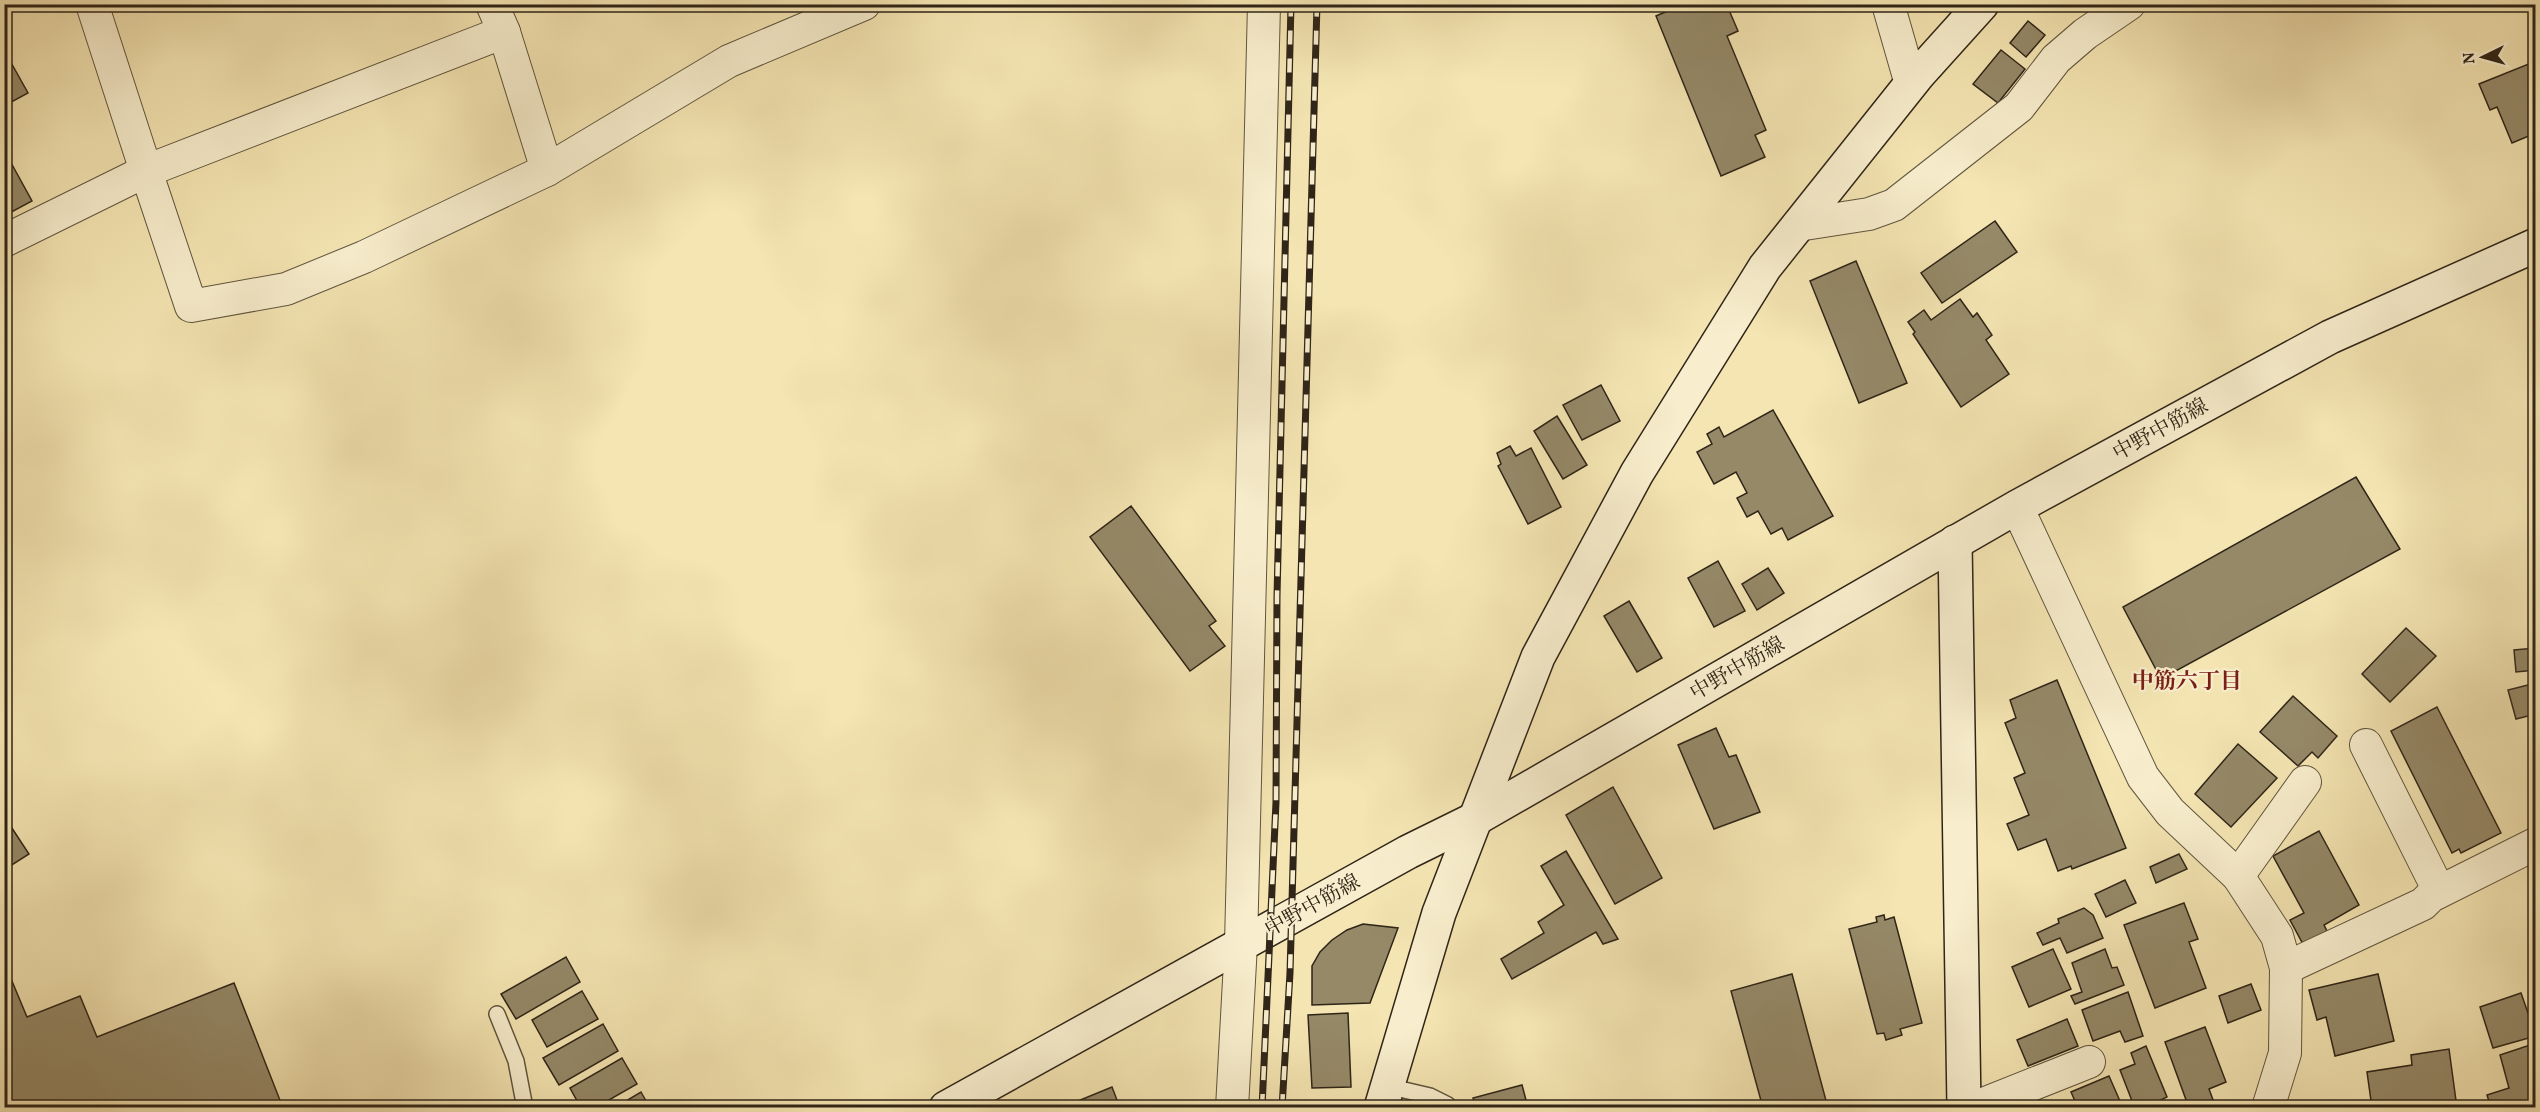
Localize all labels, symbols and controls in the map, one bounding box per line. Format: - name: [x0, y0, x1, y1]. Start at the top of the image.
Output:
- north arrow: [2453, 27, 2513, 87]
- text: N: [2459, 51, 2482, 65]
- street label: 中野中筋線: [2108, 392, 2214, 468]
- street label: 中野中筋線: [1685, 630, 1790, 708]
- district label: 中筋六丁目: [2132, 667, 2242, 698]
- street label: 中野中筋線: [1260, 868, 1366, 944]

